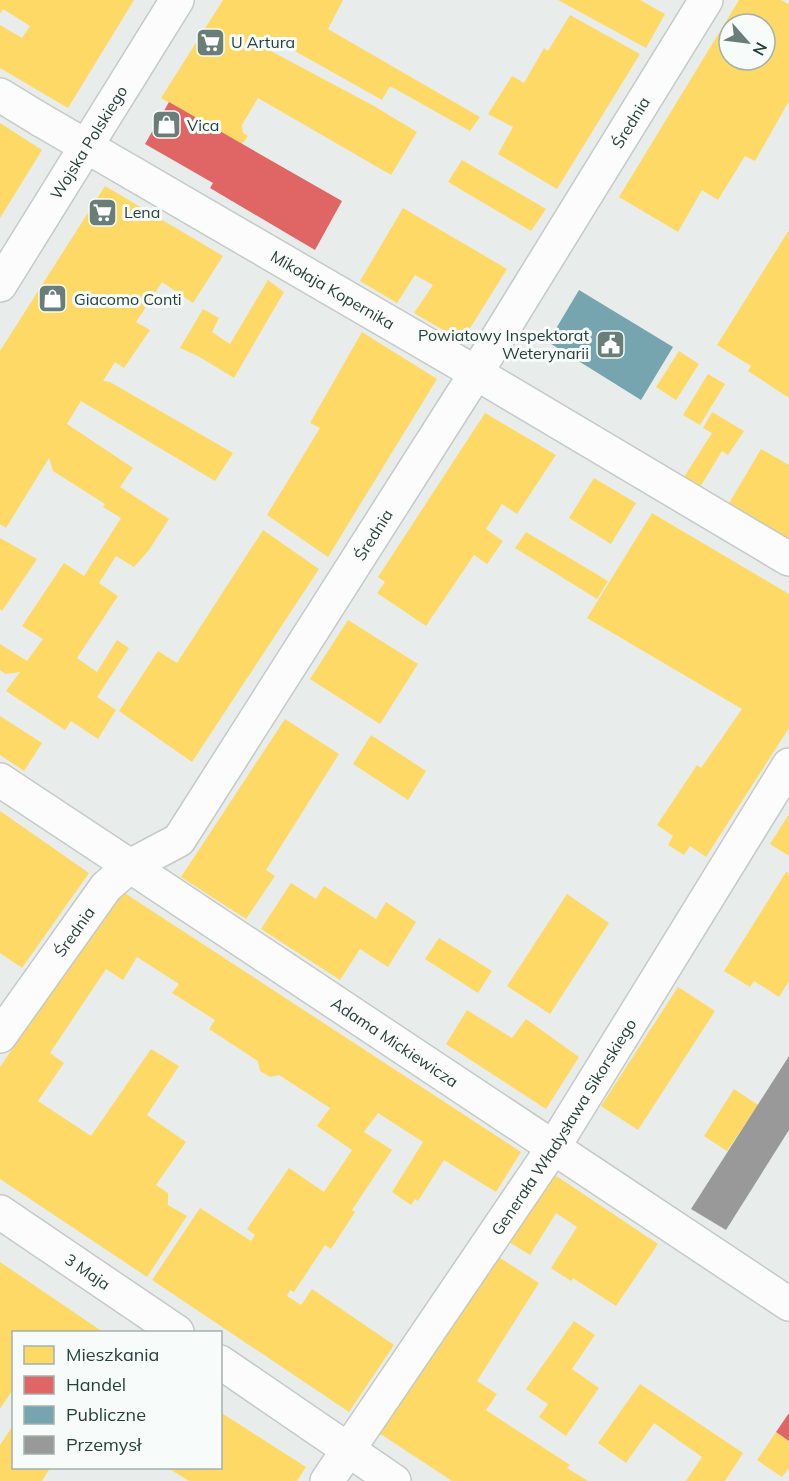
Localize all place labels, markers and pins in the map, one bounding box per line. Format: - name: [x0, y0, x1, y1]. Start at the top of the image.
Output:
- supermarket icon: U Artura: [194, 26, 226, 58]
- place label: U Artura: [231, 32, 295, 52]
- shop icon: Vica: [150, 109, 182, 141]
- place label: Vica: [187, 115, 219, 135]
- supermarket icon: Lena: [87, 196, 119, 228]
- place label: Lena: [124, 202, 160, 222]
- shop icon: Giacomo Conti: [37, 283, 69, 315]
- place label: Giacomo Conti: [74, 289, 182, 309]
- place label: Powiatowy Inspektorat Weterynarii: [418, 325, 589, 363]
- public building icon: Powiatowy Inspektorat Weterynarii: [594, 328, 626, 360]

